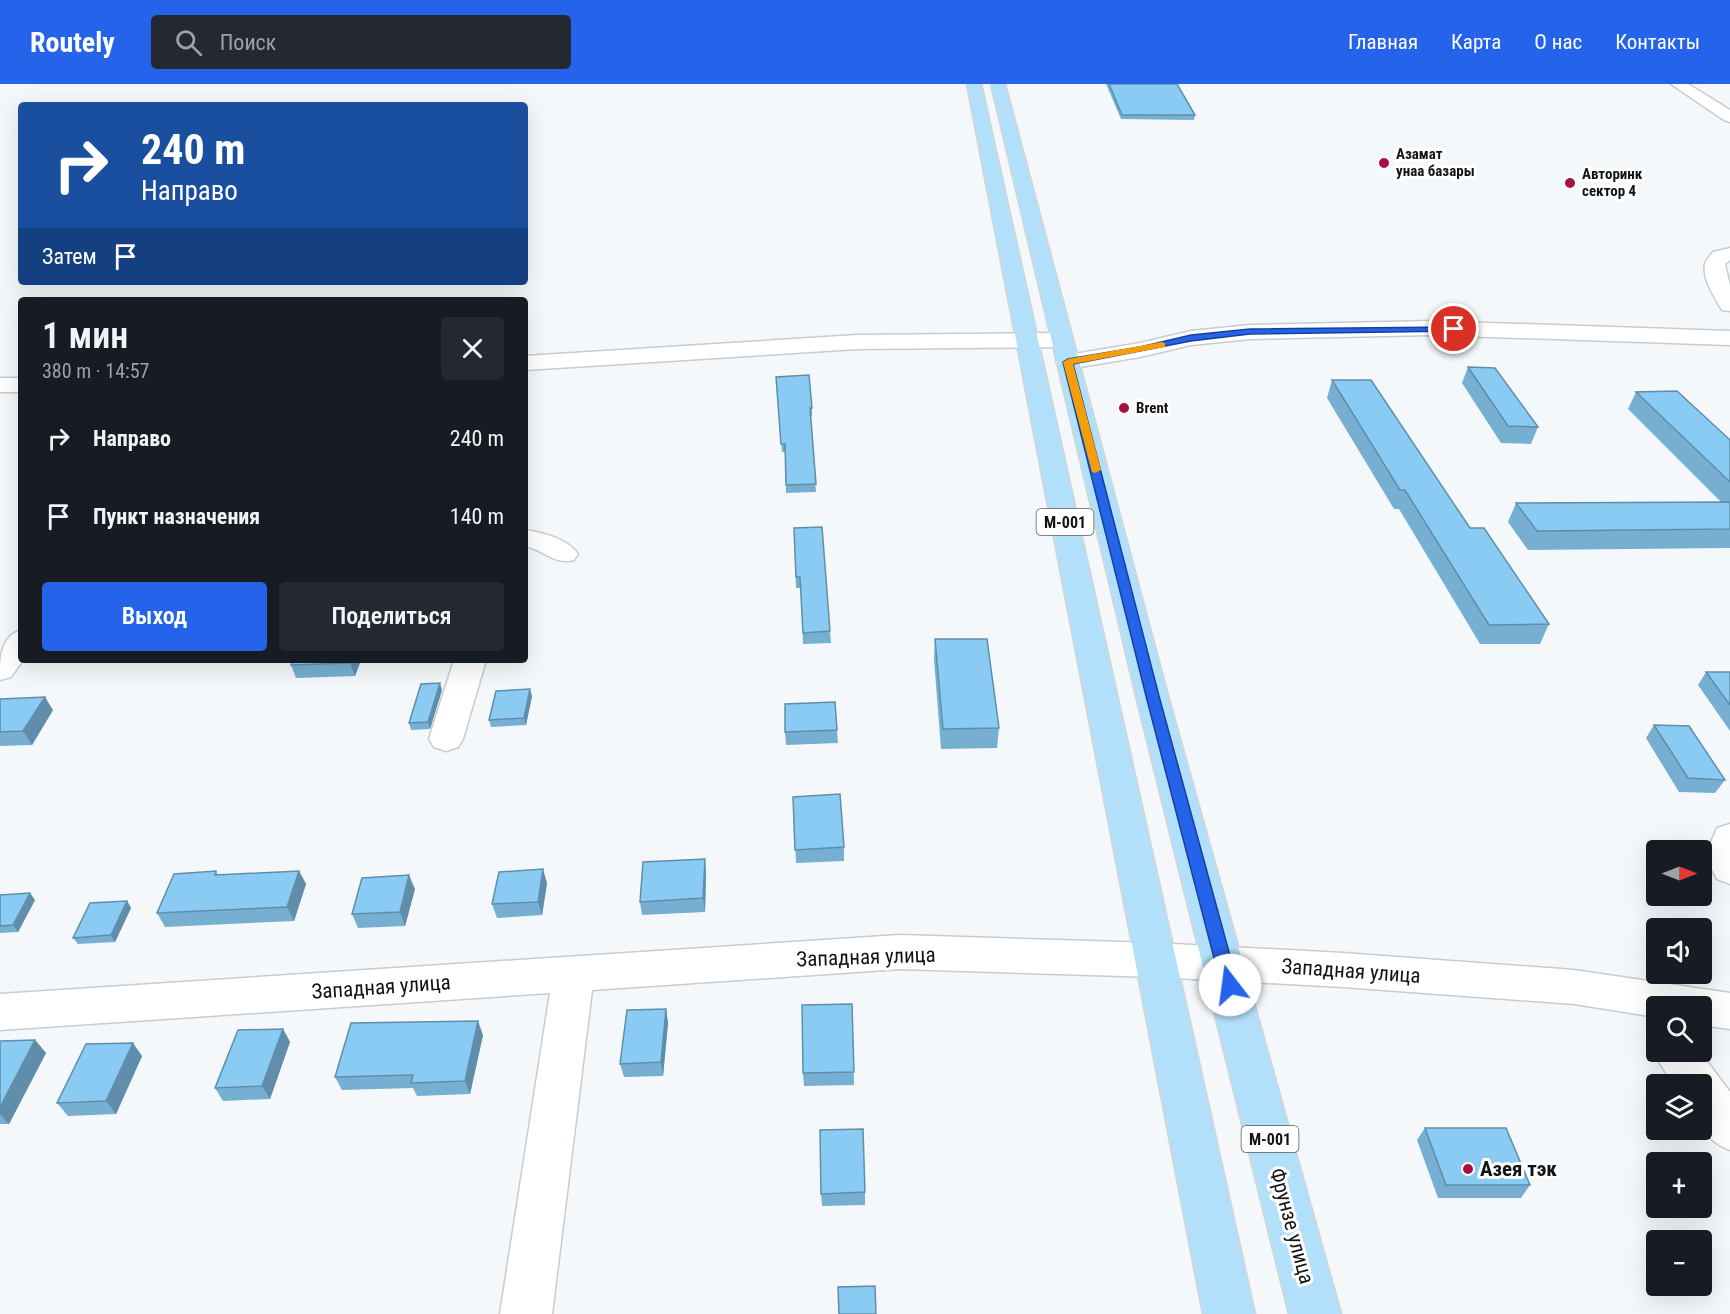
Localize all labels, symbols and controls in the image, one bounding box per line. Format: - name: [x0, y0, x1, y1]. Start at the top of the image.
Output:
- search box: [151, 15, 571, 69]
- text: Routely: [30, 26, 115, 59]
- icon: search: [172, 26, 205, 59]
- text: Поиск: [220, 30, 276, 55]
- text: Главная: [1348, 30, 1418, 54]
- text: Карта: [1451, 30, 1501, 54]
- text: О нас: [1534, 30, 1582, 54]
- text: Контакты: [1615, 30, 1700, 54]
- text: 240 m: [141, 125, 246, 174]
- icon: right: [42, 126, 120, 204]
- place label: Азамат унаа базары: [1396, 145, 1475, 180]
- marker: Азамат унаа базары: [1377, 156, 1391, 170]
- place label: Авторинк сектор 4: [1582, 165, 1643, 200]
- text: Направо: [141, 175, 238, 207]
- marker: Авторинк сектор 4: [1563, 176, 1577, 190]
- icon: arrive: [109, 240, 142, 273]
- text: Затем: [42, 244, 97, 269]
- pin: [1428, 303, 1479, 354]
- icon: arrive: [1437, 312, 1470, 345]
- text: 1 мин: [42, 315, 128, 357]
- button: close: [441, 317, 504, 380]
- text: 380 m · 14:57: [42, 359, 149, 383]
- place label: Brent: [1136, 399, 1169, 417]
- marker: Brent: [1117, 401, 1131, 415]
- icon: right: [42, 422, 75, 455]
- text: Направо: [93, 426, 171, 451]
- text: 240 m: [450, 426, 504, 451]
- icon: arrive: [42, 500, 75, 533]
- text: Пункт назначения: [93, 504, 260, 529]
- text: 140 m: [450, 504, 504, 529]
- road number: M-001: [1036, 509, 1094, 535]
- button: Выход: [42, 582, 267, 651]
- button: Поделиться: [279, 582, 504, 651]
- north arrow: [1646, 840, 1712, 906]
- map controls: [1646, 840, 1712, 1296]
- button: sound: [1646, 918, 1712, 984]
- street label: Западная улица: [796, 943, 936, 971]
- position arrow: [1198, 953, 1262, 1017]
- street label: Западная улица: [1281, 954, 1421, 988]
- street label: Западная улица: [311, 970, 451, 1004]
- button: search: [1646, 996, 1712, 1062]
- button: layers: [1646, 1074, 1712, 1140]
- road number: M-001: [1242, 1126, 1298, 1152]
- button: +: [1646, 1152, 1712, 1218]
- place label: Азея тэк: [1480, 1157, 1557, 1181]
- marker: Азея тэк: [1461, 1162, 1475, 1176]
- street label: Фрунзе улица: [1265, 1166, 1319, 1286]
- button: −: [1646, 1230, 1712, 1296]

